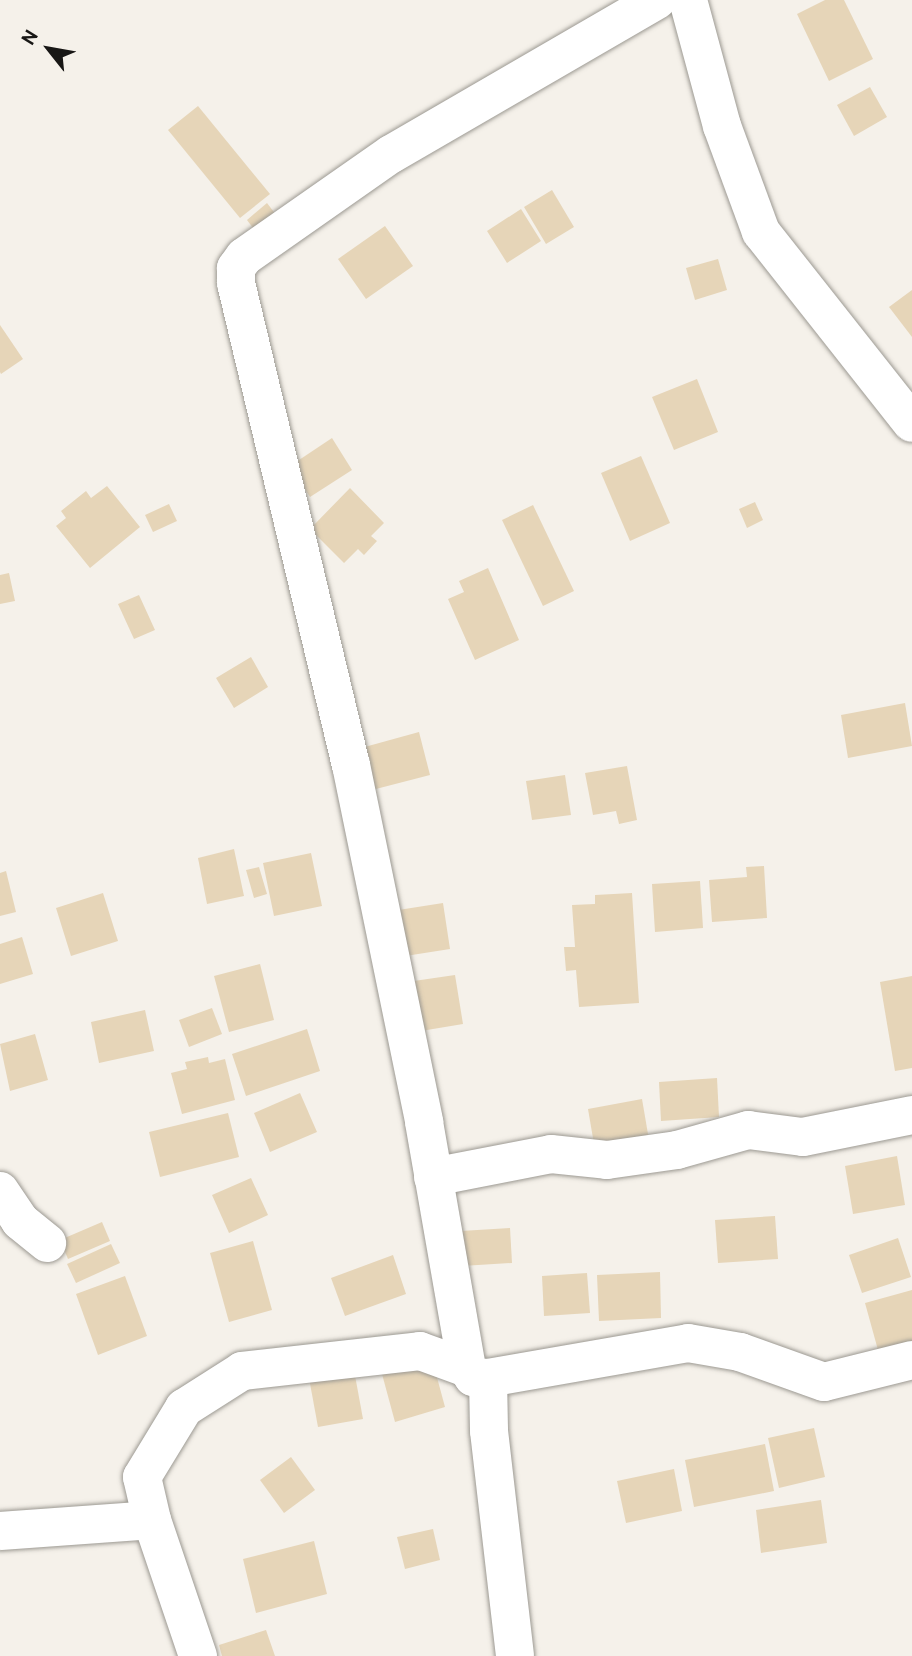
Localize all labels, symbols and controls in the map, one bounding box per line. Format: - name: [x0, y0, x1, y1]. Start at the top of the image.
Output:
- north arrow: [14, 14, 84, 84]
- text: N: [17, 26, 45, 50]

